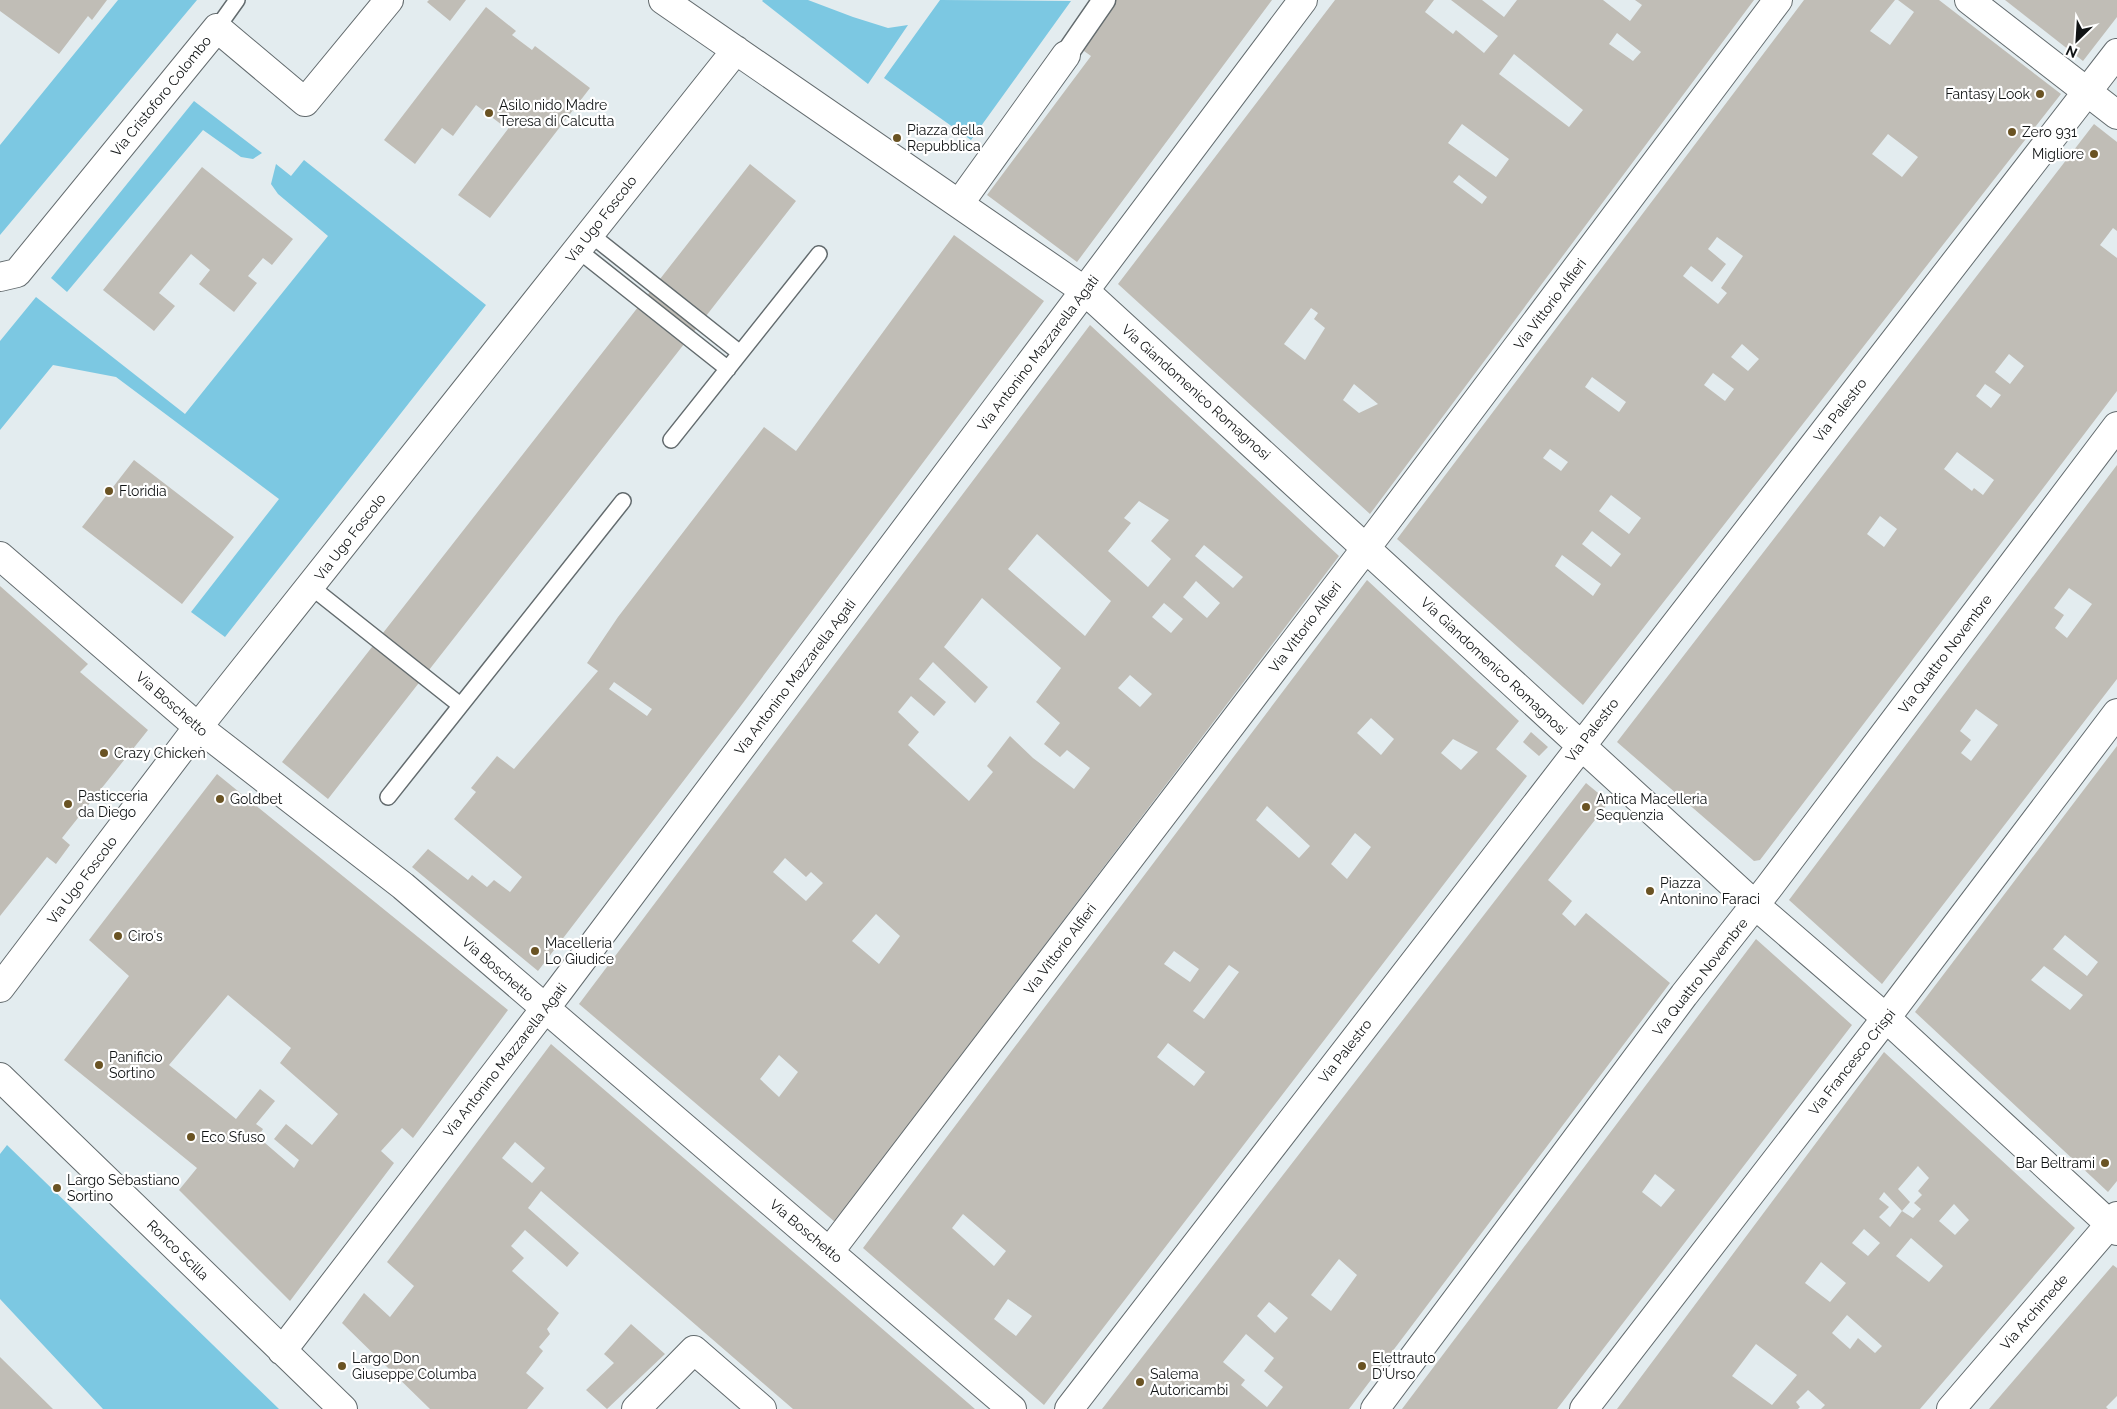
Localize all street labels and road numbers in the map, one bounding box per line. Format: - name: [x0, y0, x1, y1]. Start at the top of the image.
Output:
- street label: Via Cristoforo Colombo: [108, 33, 214, 159]
- street label: Via Ugo Foscolo: [562, 172, 640, 266]
- street label: Via Vittorio Alfieri: [1511, 256, 1589, 352]
- street label: Via Antonino Mazzarella Agati: [974, 272, 1102, 434]
- street label: Via Giandomenico Romagnosi: [1118, 321, 1274, 463]
- street label: Via Palestro: [1810, 375, 1870, 445]
- street label: Via Ugo Foscolo: [311, 490, 389, 584]
- street label: Via Vittorio Alfieri: [1266, 579, 1344, 675]
- street label: Via Quattro Novembre: [1895, 591, 1995, 717]
- street label: Via Giandomenico Romagnosi: [1418, 594, 1570, 738]
- street label: Via Antonino Mazzarella Agati: [731, 596, 859, 758]
- street label: Via Boschetto: [133, 669, 211, 739]
- street label: Via Palestro: [1562, 695, 1622, 765]
- street label: Via Ugo Foscolo: [44, 833, 120, 927]
- street label: Via Vittorio Alfieri: [1021, 901, 1099, 997]
- street label: Via Quattro Novembre: [1649, 915, 1751, 1039]
- street label: Via Boschetto: [459, 934, 537, 1004]
- street label: Via Antonino Mazzarella Agati: [440, 980, 570, 1140]
- street label: Via Francesco Crispi: [1806, 1006, 1898, 1118]
- street label: Via Palestro: [1315, 1016, 1375, 1086]
- street label: Via Boschetto: [766, 1196, 846, 1266]
- street label: Ronco Scilla: [144, 1217, 212, 1283]
- street label: Via Archimede: [1997, 1271, 2071, 1353]

